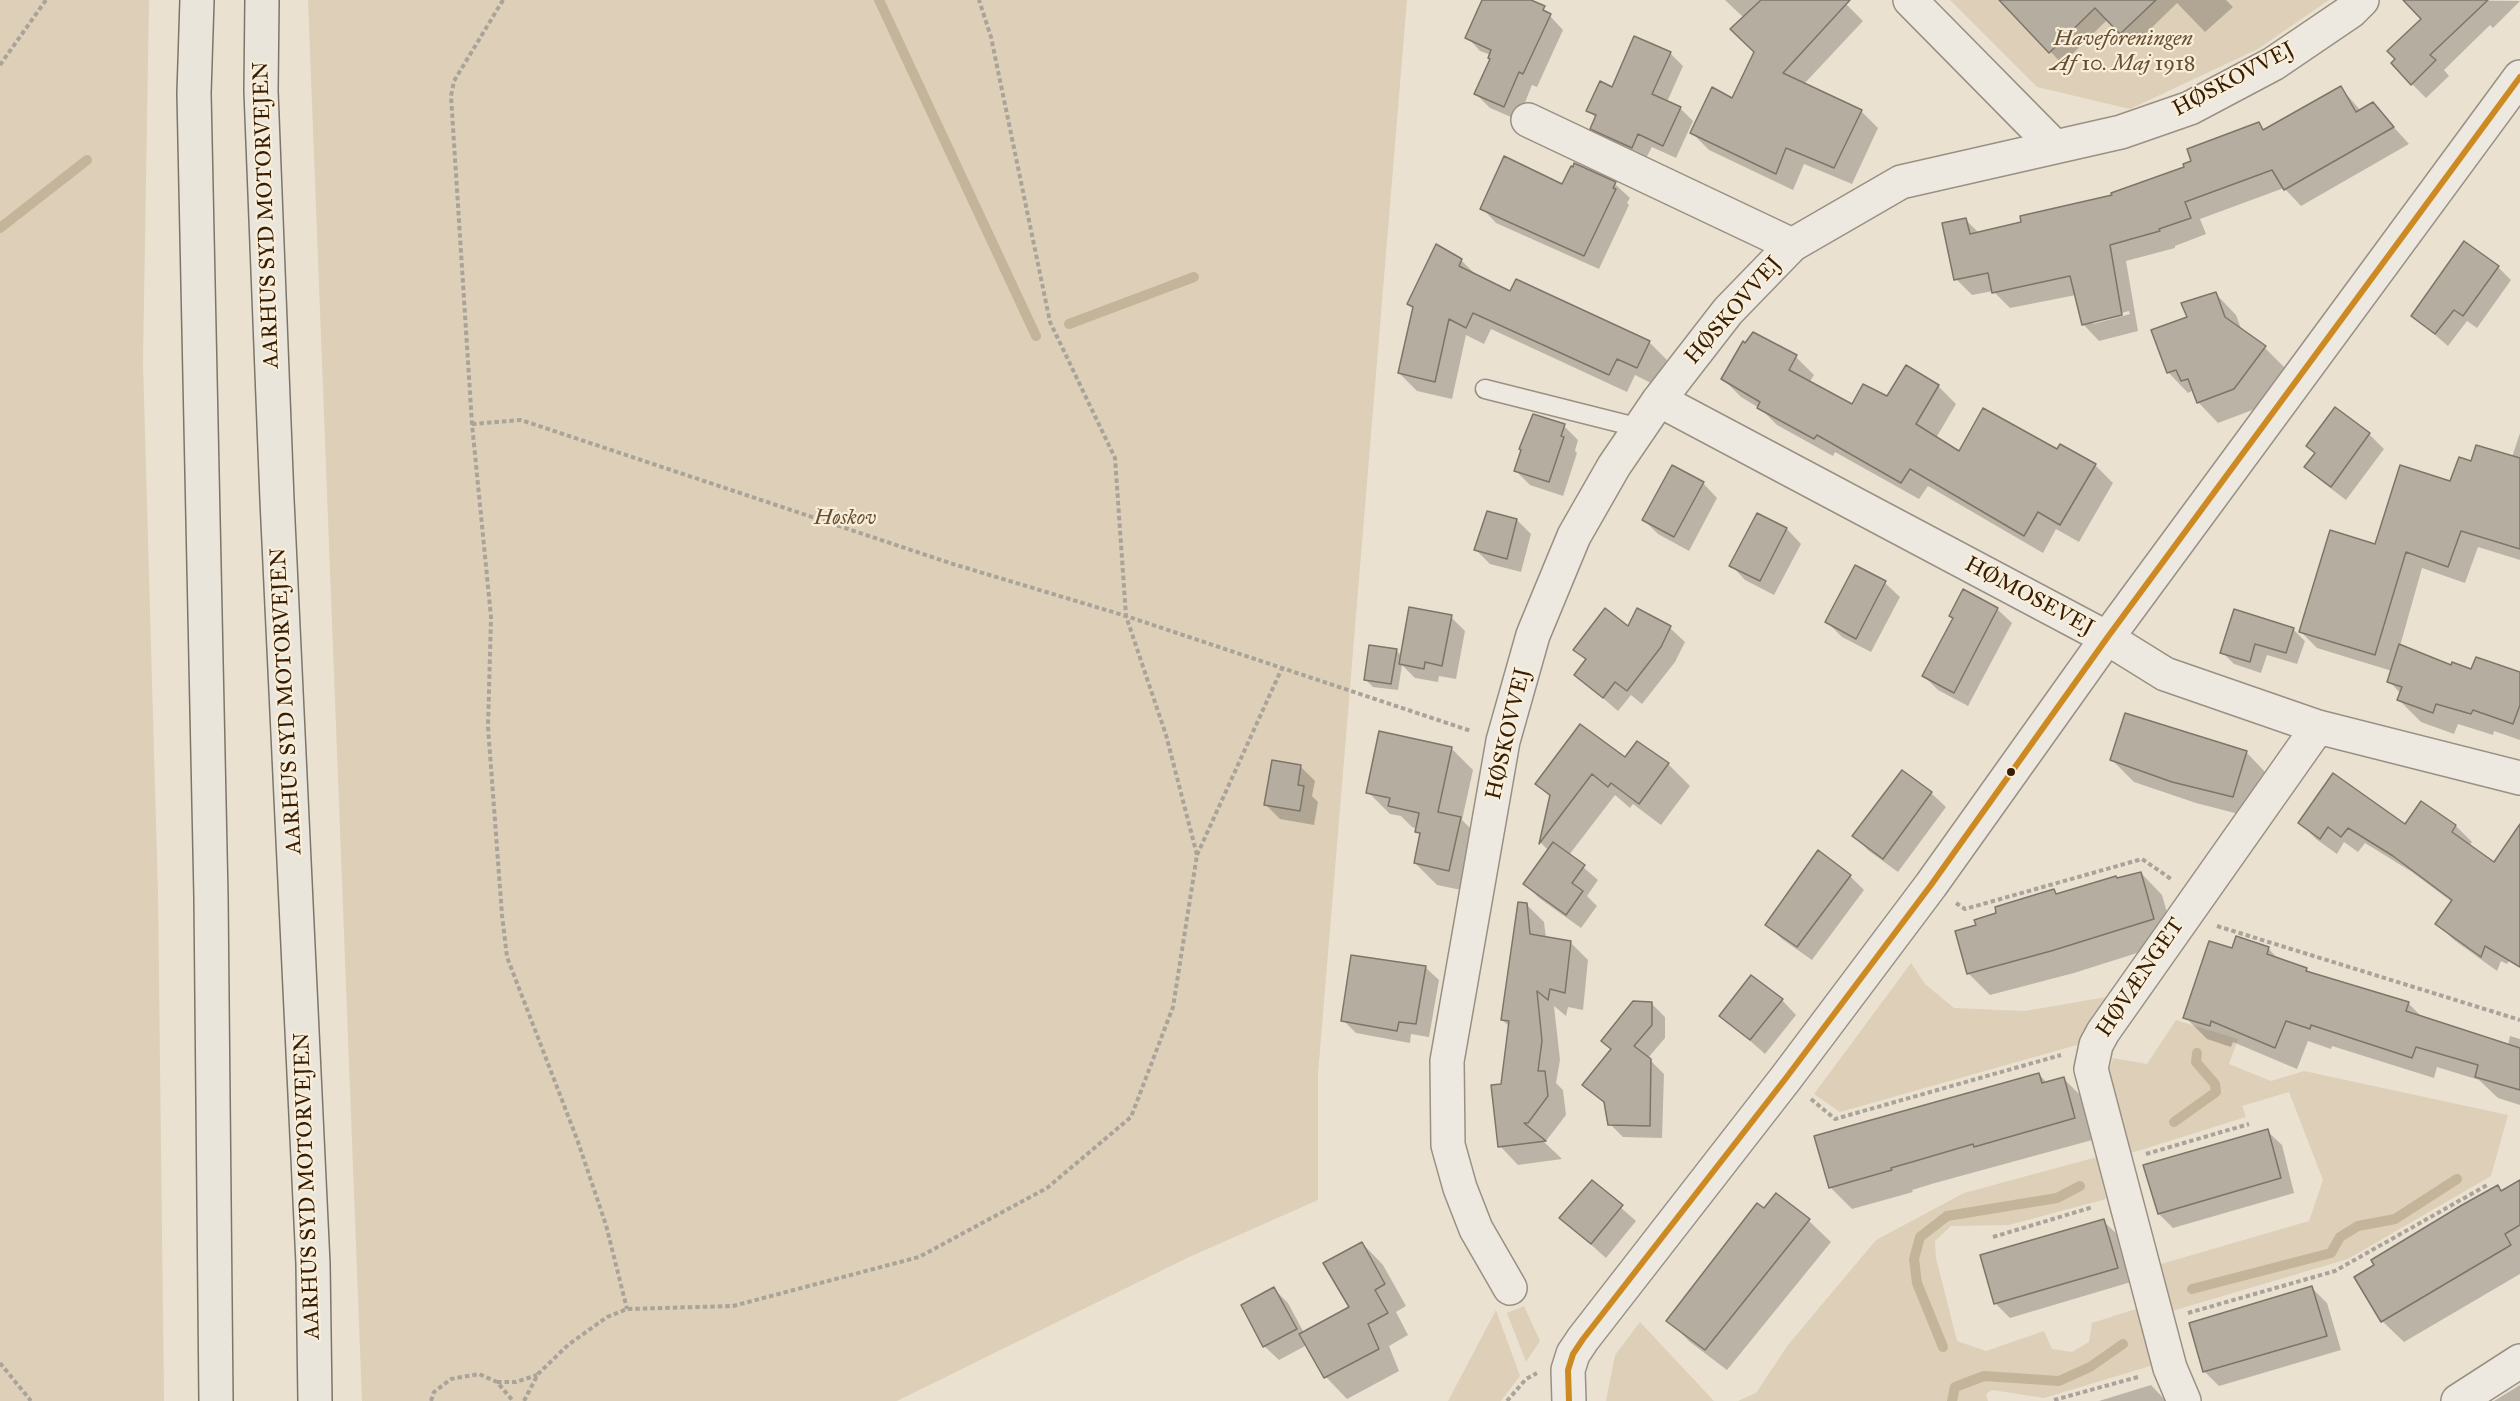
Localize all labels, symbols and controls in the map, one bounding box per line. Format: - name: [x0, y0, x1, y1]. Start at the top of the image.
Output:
- park label: Haveforeningen Af 10. Maj 1918: [2051, 27, 2195, 78]
- street label: HØSKOVVEJ: [2168, 37, 2300, 123]
- street label: AARHUS SYD MOTORVEJEN: [248, 61, 286, 369]
- street label: HØSKOVVEJ: [1680, 252, 1788, 370]
- park label: Høskov: [813, 506, 877, 532]
- street label: AARHUS SYD MOTORVEJEN: [266, 547, 308, 855]
- street label: HØMOSEVEJ: [1960, 552, 2098, 642]
- street label: HØSKOVVEJ: [1481, 666, 1537, 802]
- unlabelled marker: [2005, 766, 2017, 778]
- street label: HØVÆNGET: [2091, 913, 2191, 1043]
- street label: AARHUS SYD MOTORVEJEN: [289, 1032, 327, 1340]

